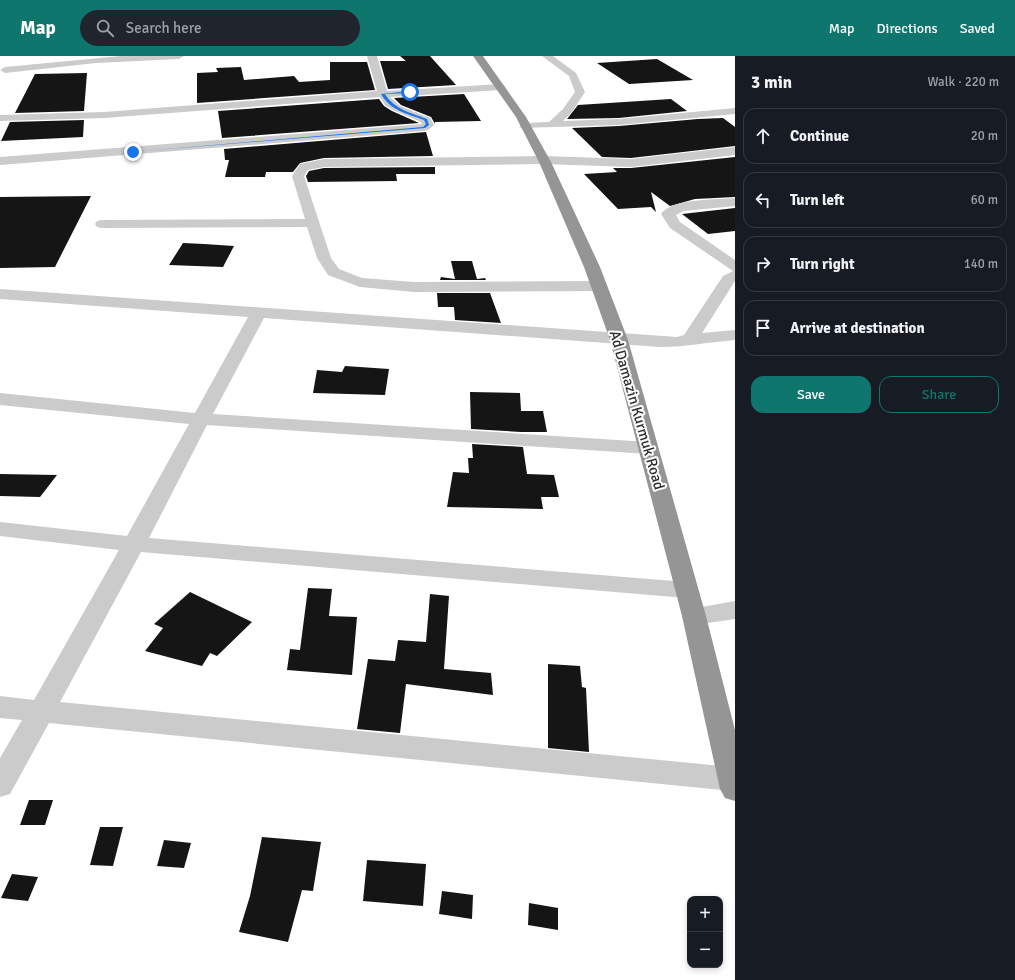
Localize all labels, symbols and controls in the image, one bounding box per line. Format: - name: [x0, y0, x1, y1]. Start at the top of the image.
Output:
- search box: [80, 10, 360, 46]
- text: Map: [20, 16, 56, 40]
- icon: search: [94, 17, 116, 39]
- text: Search here: [126, 19, 201, 37]
- text: Map: [829, 20, 855, 37]
- text: Directions: [877, 20, 938, 37]
- text: Saved: [960, 20, 995, 37]
- text: 3 min: [751, 72, 792, 93]
- text: Walk · 220 m: [928, 74, 999, 90]
- route start: [401, 83, 419, 101]
- icon: ahead: [752, 125, 774, 147]
- text: Continue: [790, 127, 849, 145]
- text: 20 m: [971, 128, 998, 144]
- route end: [124, 143, 142, 161]
- icon: left: [752, 189, 774, 211]
- text: Turn left: [790, 191, 844, 209]
- text: 60 m: [971, 192, 998, 208]
- icon: right: [752, 253, 774, 275]
- text: Turn right: [790, 255, 855, 273]
- text: 140 m: [964, 256, 998, 272]
- icon: arrive: [752, 317, 774, 339]
- text: Arrive at destination: [790, 319, 925, 337]
- street label: Ad Damazin Kurmuk Road: [606, 328, 668, 492]
- button: Save: [751, 376, 871, 413]
- button: Share: [879, 376, 999, 413]
- map controls: [687, 896, 723, 968]
- button: +: [687, 896, 723, 932]
- button: −: [687, 932, 723, 968]

